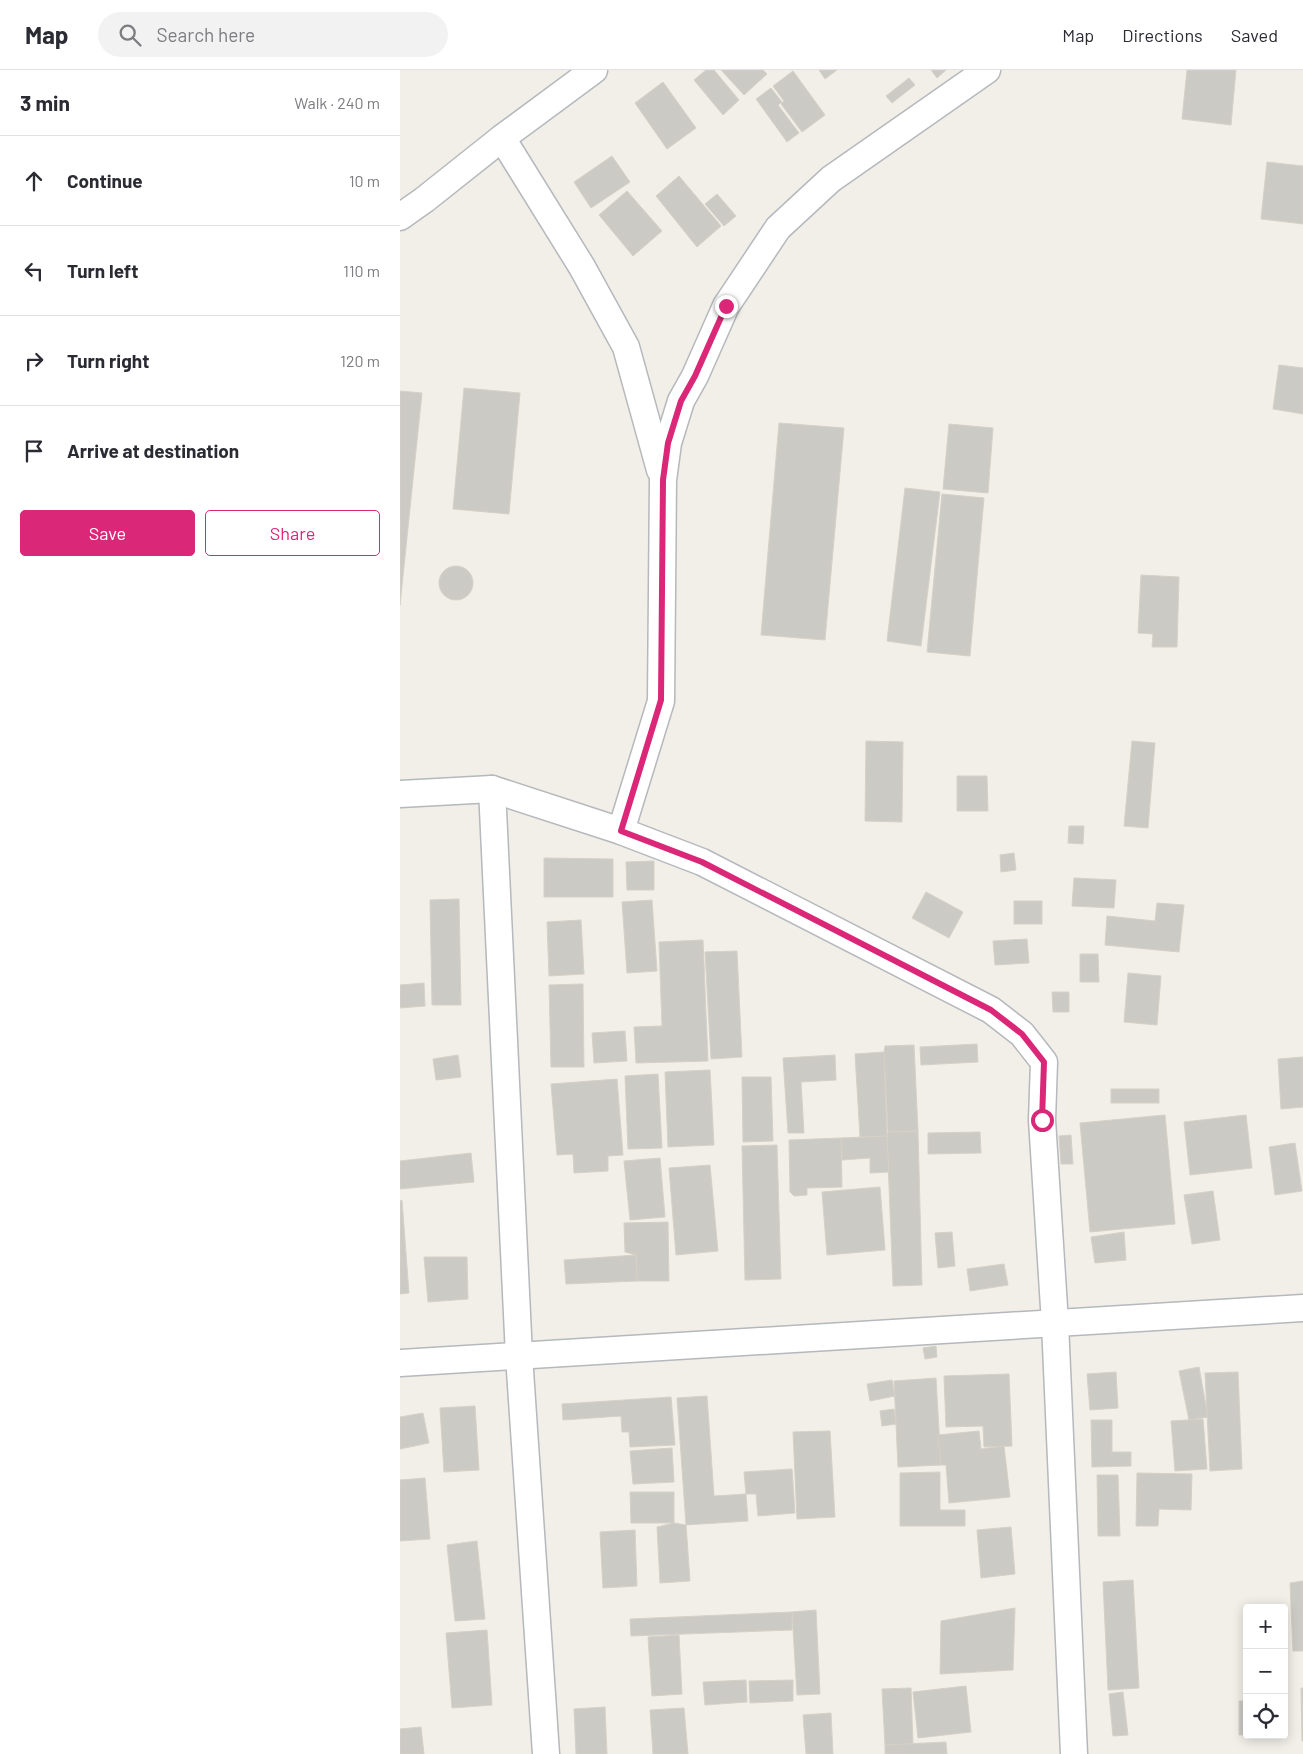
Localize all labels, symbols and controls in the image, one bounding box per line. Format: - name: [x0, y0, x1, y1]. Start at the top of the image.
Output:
- search box: [98, 12, 448, 57]
- text: Map: [25, 20, 68, 49]
- icon: search: [116, 21, 144, 49]
- text: Search here: [156, 23, 255, 46]
- text: Map: [1062, 24, 1094, 46]
- text: Directions: [1122, 24, 1203, 46]
- text: Saved: [1231, 24, 1278, 46]
- text: 3 min: [20, 90, 70, 115]
- text: Walk · 240 m: [294, 93, 380, 112]
- icon: ahead: [20, 167, 48, 195]
- text: Continue: [67, 169, 143, 192]
- text: 10 m: [349, 171, 380, 190]
- icon: left: [20, 257, 48, 285]
- text: Turn left: [67, 259, 138, 282]
- text: 110 m: [343, 261, 380, 280]
- route end: [715, 295, 738, 318]
- icon: right: [20, 347, 48, 375]
- text: Turn right: [67, 349, 149, 372]
- text: 120 m: [340, 351, 380, 370]
- icon: arrive: [20, 437, 48, 465]
- text: Arrive at destination: [67, 439, 239, 462]
- button: Save: [20, 510, 195, 556]
- button: Share: [205, 510, 380, 556]
- route start: [1031, 1109, 1054, 1132]
- map controls: [1243, 1604, 1288, 1739]
- button: +: [1243, 1604, 1288, 1649]
- button: −: [1243, 1649, 1288, 1694]
- button: locate: [1243, 1694, 1288, 1739]

